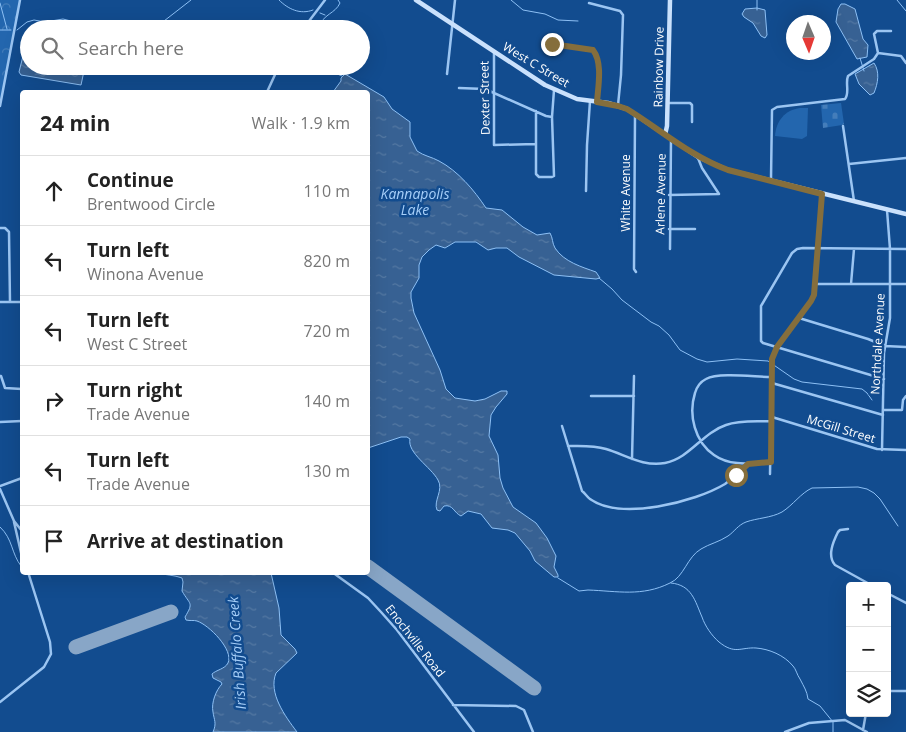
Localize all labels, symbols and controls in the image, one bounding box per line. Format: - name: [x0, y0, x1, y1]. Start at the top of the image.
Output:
- north arrow: [786, 15, 831, 60]
- search box: [20, 20, 370, 75]
- street label: Rainbow Drive: [649, 26, 668, 108]
- route end: [541, 33, 564, 56]
- icon: search: [38, 34, 66, 62]
- text: Search here: [78, 35, 184, 61]
- street label: West C Street: [500, 38, 573, 91]
- street label: Dexter Street: [475, 61, 494, 135]
- text: 24 min: [40, 109, 110, 137]
- text: Walk · 1.9 km: [252, 112, 350, 134]
- street label: Arlene Avenue: [651, 153, 670, 235]
- street label: White Avenue: [617, 154, 634, 232]
- text: Continue: [87, 167, 174, 193]
- icon: ahead: [40, 177, 68, 205]
- text: 110 m: [304, 180, 350, 202]
- water label: Kannapolis Lake: [381, 184, 449, 219]
- text: Brentwood Circle: [87, 193, 215, 215]
- text: Turn left: [87, 237, 169, 263]
- icon: left: [40, 247, 68, 275]
- text: 820 m: [304, 250, 350, 272]
- text: Winona Avenue: [87, 263, 204, 285]
- street label: Northdale Avenue: [866, 293, 889, 395]
- text: Turn left: [87, 307, 169, 333]
- icon: left: [40, 317, 68, 345]
- text: 720 m: [304, 320, 350, 342]
- text: West C Street: [87, 333, 187, 355]
- text: Turn right: [87, 377, 182, 403]
- icon: right: [40, 387, 68, 415]
- text: 140 m: [304, 390, 350, 412]
- text: Trade Avenue: [87, 403, 190, 425]
- street label: McGill Street: [805, 410, 878, 447]
- text: Turn left: [87, 447, 169, 473]
- icon: left: [40, 457, 68, 485]
- text: 130 m: [304, 460, 350, 482]
- route start: [725, 464, 748, 487]
- text: Trade Avenue: [87, 473, 190, 495]
- icon: arrive: [40, 527, 68, 555]
- text: Arrive at destination: [87, 528, 284, 554]
- map controls: [846, 582, 891, 717]
- button: +: [846, 582, 891, 627]
- water label: Irish Buffalo Creek: [223, 595, 250, 710]
- street label: Enochville Road: [382, 601, 449, 681]
- button: −: [846, 627, 891, 672]
- button: layers: [846, 672, 891, 717]

